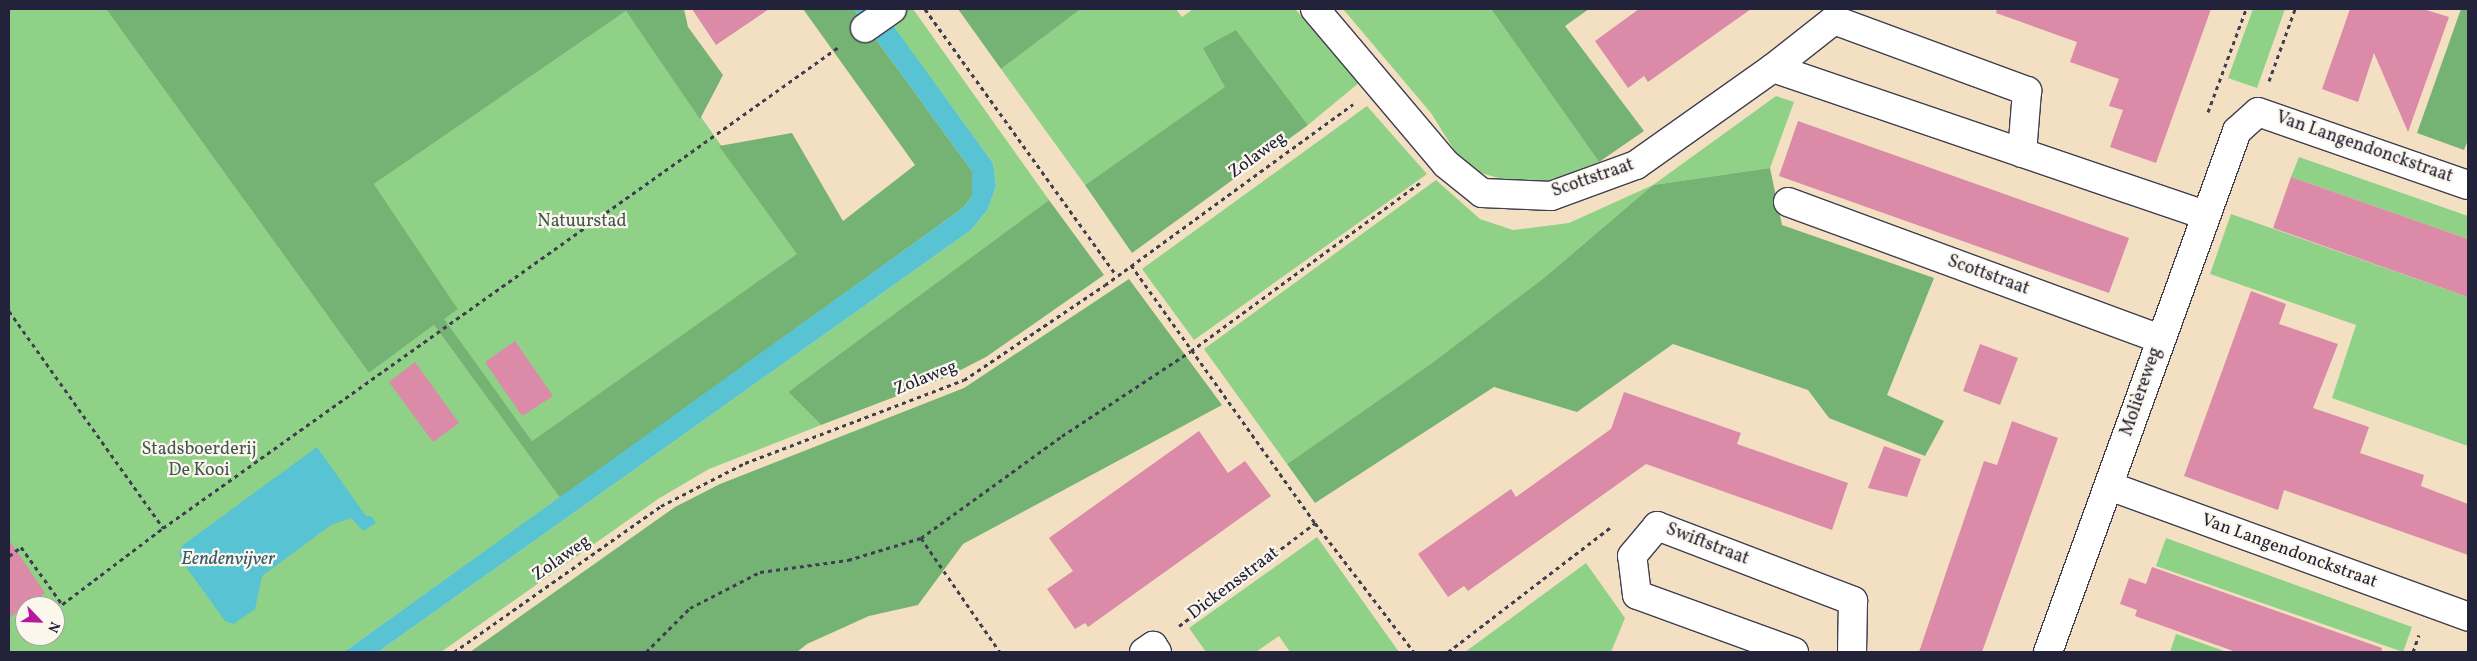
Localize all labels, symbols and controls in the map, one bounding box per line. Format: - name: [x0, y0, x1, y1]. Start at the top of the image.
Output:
- street label: Van Langendonckstraat: [2273, 108, 2455, 188]
- street label: Zolaweg: [1225, 128, 1291, 184]
- street label: Scottstraat: [1549, 155, 1637, 203]
- park label: Natuurstad: [537, 211, 627, 233]
- street label: Scottstraat: [1944, 251, 2032, 301]
- street label: Molièreweg: [2117, 345, 2167, 439]
- street label: Zolaweg: [891, 357, 961, 401]
- park label: Stadsboerderij De Kooi: [141, 440, 257, 482]
- street label: Van Langendonckstraat: [2198, 510, 2380, 594]
- street label: Swiftstraat: [1662, 519, 1752, 571]
- street label: Zolaweg: [529, 531, 595, 587]
- street label: Dickensstraat: [1184, 543, 1284, 625]
- water label: Eendenvijver: [181, 549, 275, 571]
- north arrow: [15, 596, 65, 646]
- text: N: [43, 618, 64, 635]

